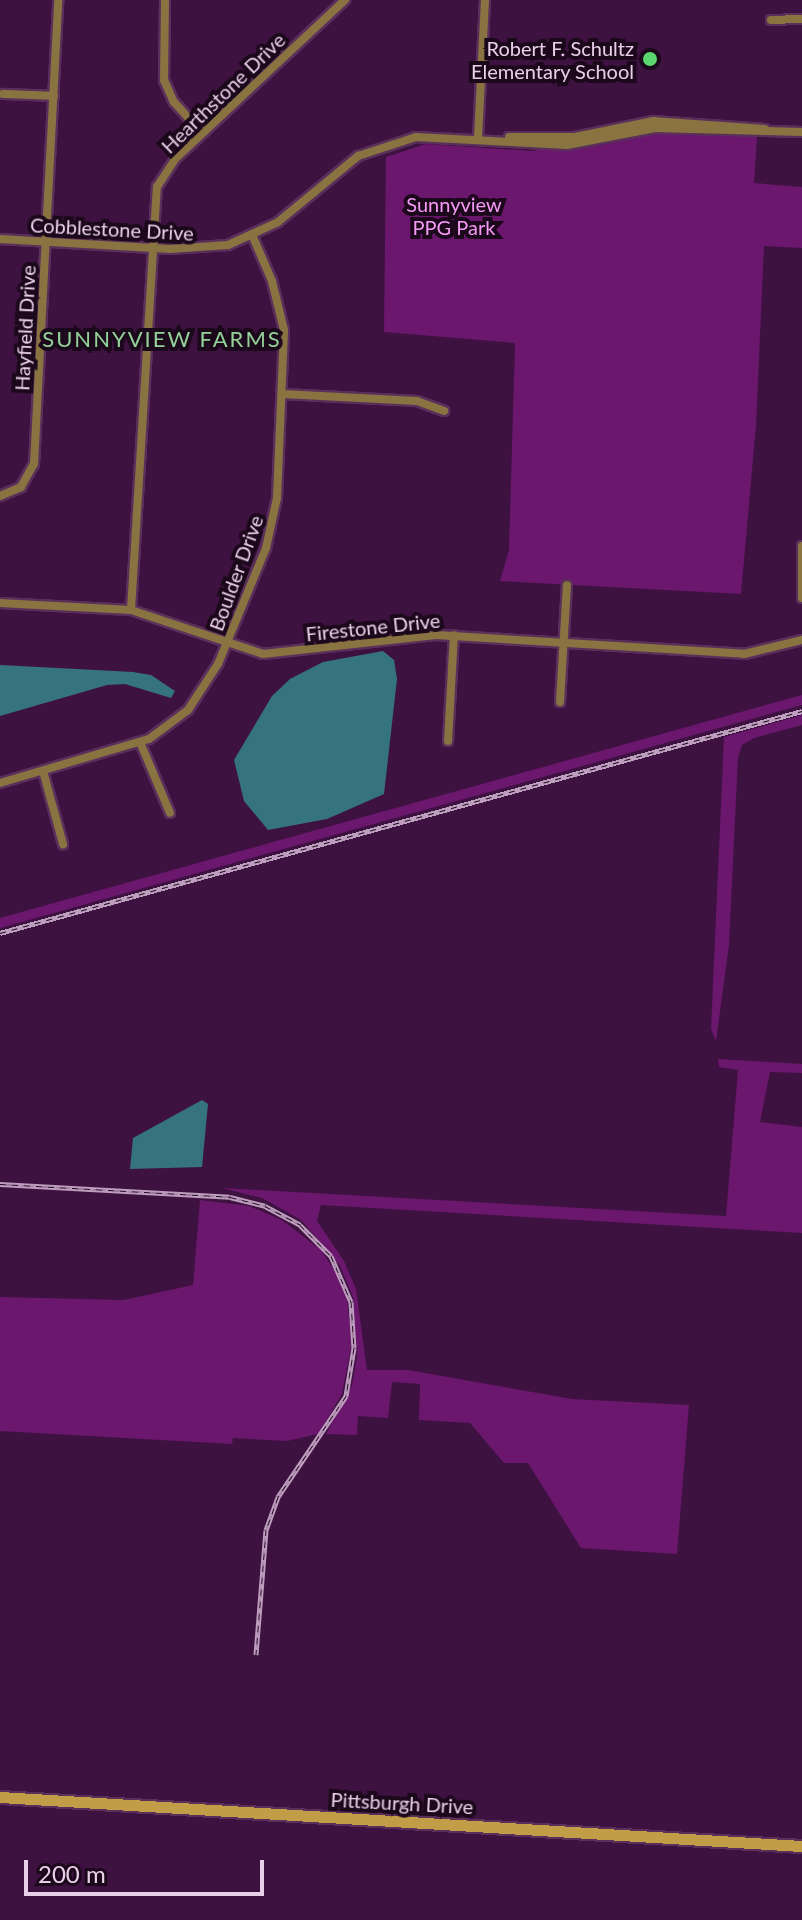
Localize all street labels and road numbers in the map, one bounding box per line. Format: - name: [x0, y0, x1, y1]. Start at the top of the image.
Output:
- street label: Hearthstone Drive: [156, 28, 290, 158]
- street label: Cobblestone Drive: [30, 213, 194, 245]
- street label: Hayfield Drive: [10, 265, 40, 391]
- street label: Boulder Drive: [204, 512, 268, 634]
- street label: Firestone Drive: [305, 608, 441, 646]
- street label: Pittsburgh Drive: [330, 1787, 474, 1819]

